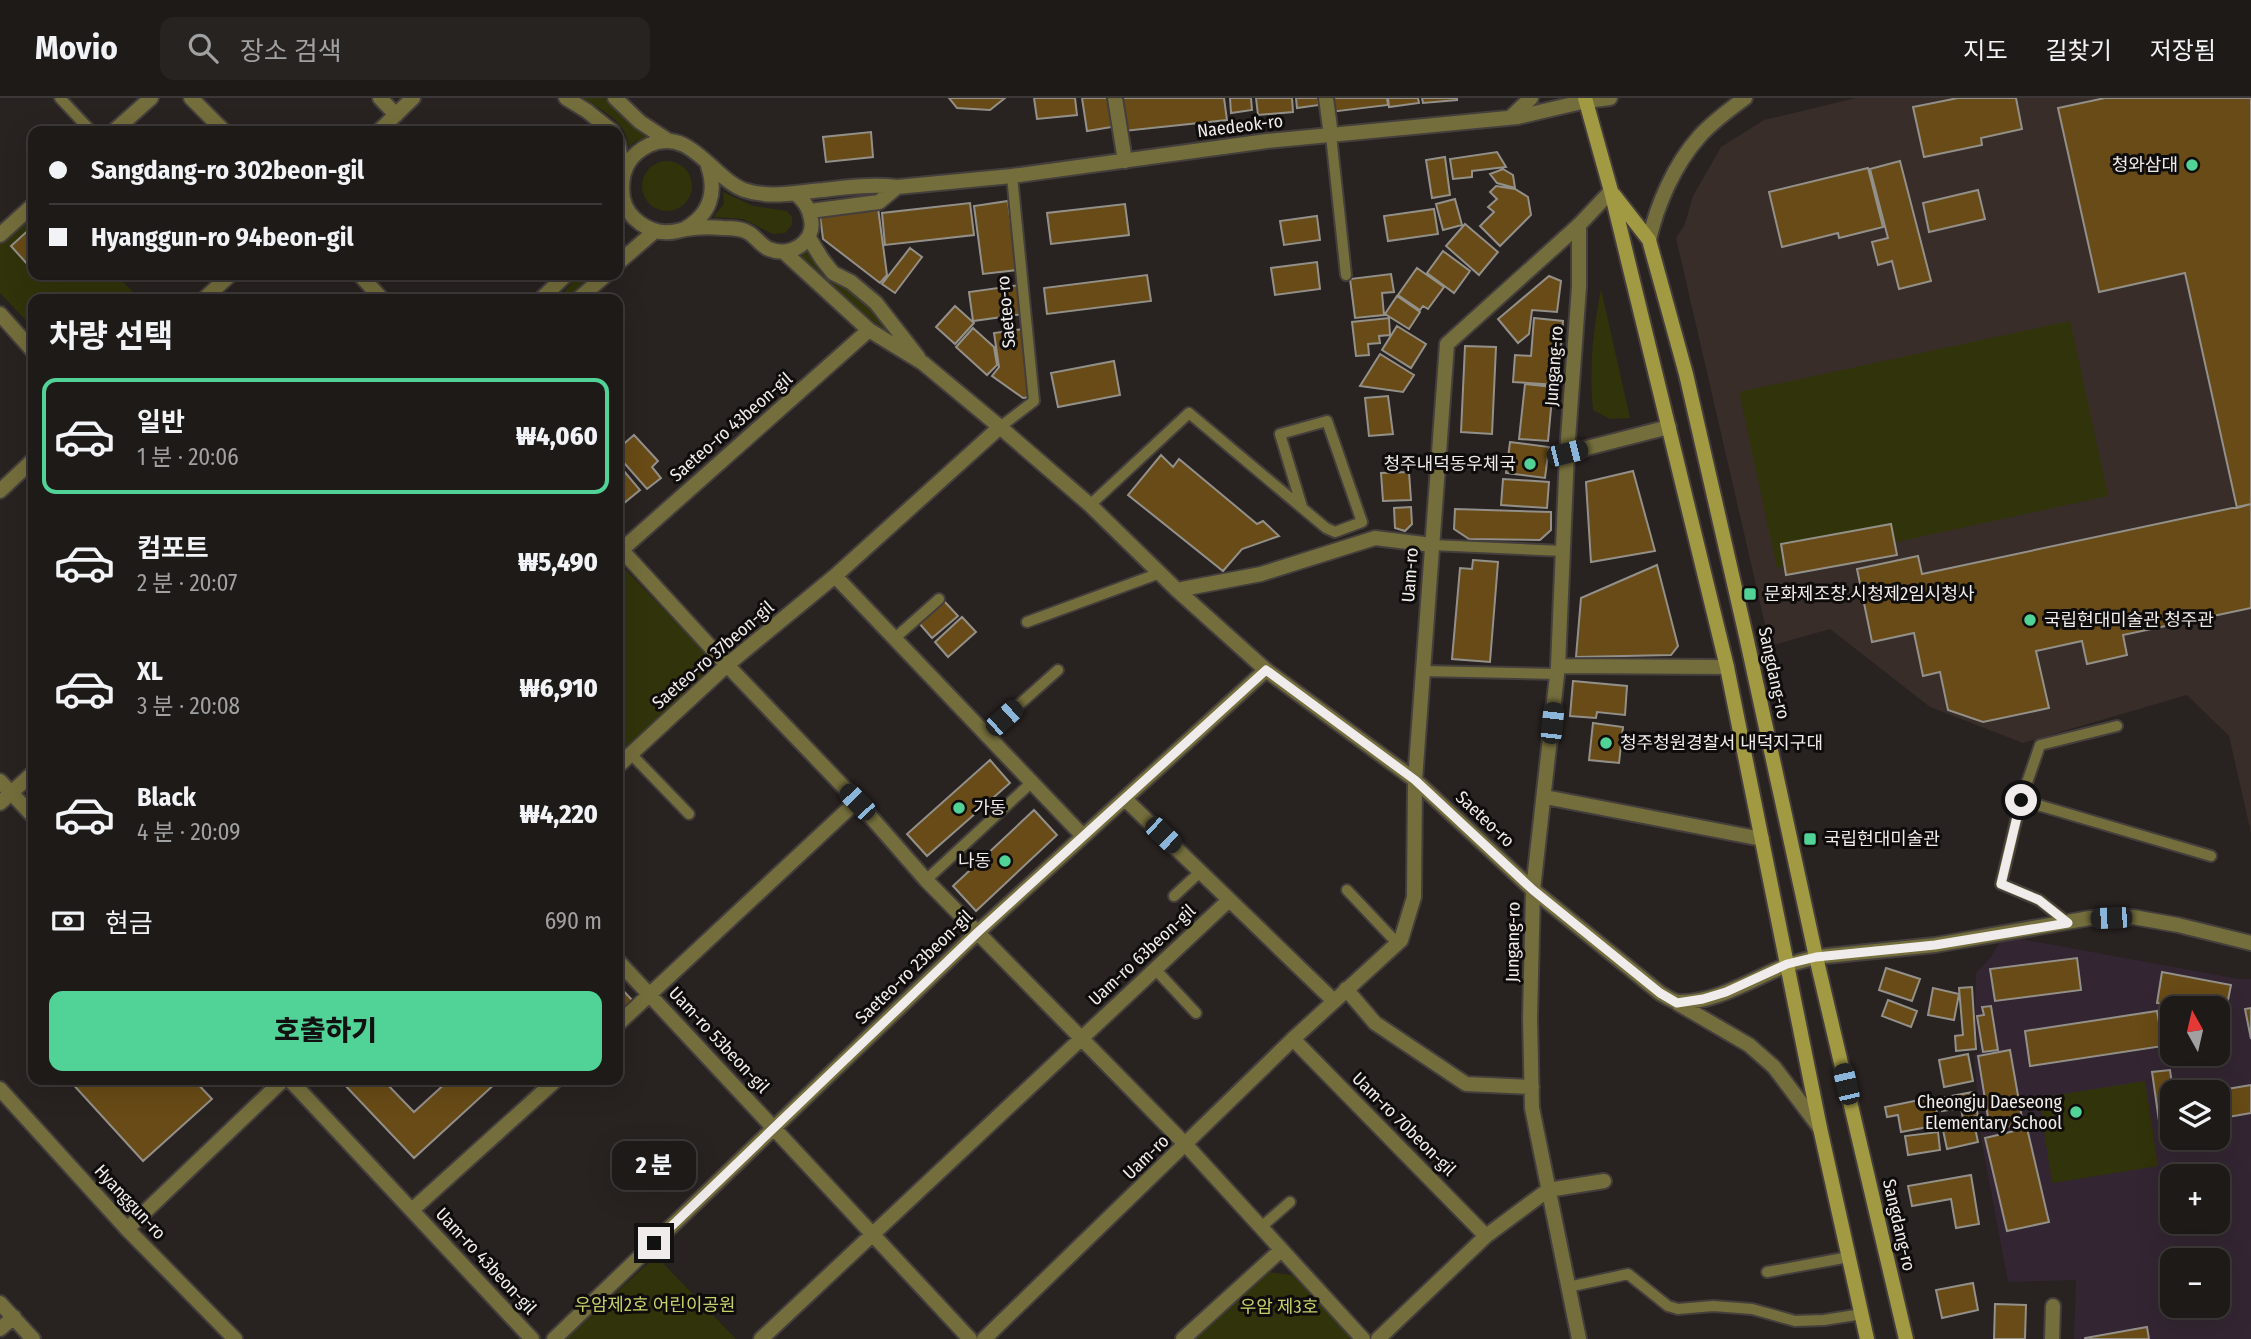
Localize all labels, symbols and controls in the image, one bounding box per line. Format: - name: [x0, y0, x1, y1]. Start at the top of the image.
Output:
- search box: [160, 17, 650, 80]
- text: Movio: [35, 28, 118, 68]
- icon: search: [184, 29, 222, 67]
- text: 장소 검색: [240, 36, 342, 67]
- text: 지도: [1963, 37, 2008, 65]
- text: 길찾기: [2046, 37, 2112, 65]
- text: 저장됨: [2150, 37, 2216, 65]
- street label: Naedeok-ro: [1196, 110, 1284, 142]
- place label: 청와삼대: [2112, 154, 2178, 176]
- text: Sangdang-ro 302beon-gil: [91, 155, 364, 186]
- marker: 청와삼대: [2184, 157, 2200, 173]
- text: Hyanggun-ro 94beon-gil: [91, 222, 354, 253]
- street label: Saeteo-ro: [992, 275, 1020, 349]
- text: 차량 선택: [49, 317, 173, 355]
- street label: Jungang-ro: [1540, 325, 1568, 407]
- street label: Saeteo-ro 43beon-gil: [665, 368, 797, 486]
- icon: car: [53, 405, 116, 468]
- text: 일반: [137, 407, 185, 438]
- text: ₩4,060: [516, 421, 598, 452]
- car: [1545, 438, 1590, 468]
- text: 1 분 · 20:06: [137, 443, 239, 471]
- place label: 청주내덕동우체국: [1384, 453, 1516, 475]
- marker: 청주내덕동우체국: [1522, 456, 1538, 472]
- icon: car: [53, 531, 116, 594]
- text: 컴포트: [137, 533, 209, 564]
- text: ₩5,490: [518, 547, 598, 578]
- street label: Uam-ro: [1397, 547, 1423, 603]
- text: 2 분 · 20:07: [137, 569, 237, 597]
- place label: 문화제조창.시청제2임시청사: [1764, 583, 1975, 605]
- marker: 문화제조창.시청제2임시청사: [1742, 586, 1758, 602]
- street label: Saeteo-ro 37beon-gil: [648, 596, 778, 714]
- place label: 국립현대미술관 청주관: [2044, 609, 2214, 631]
- marker: 국립현대미술관 청주관: [2022, 612, 2038, 628]
- street label: Sangdang-ro: [1754, 625, 1794, 721]
- text: XL: [137, 656, 163, 687]
- icon: car: [53, 657, 116, 720]
- text: ₩6,910: [520, 673, 598, 704]
- text: 3 분 · 20:08: [137, 692, 240, 720]
- car: [982, 696, 1027, 740]
- car: [1540, 701, 1565, 745]
- place label: 청주청원경찰서 내덕지구대: [1620, 732, 1823, 754]
- marker: 청주청원경찰서 내덕지구대: [1598, 735, 1614, 751]
- car: [835, 780, 880, 824]
- text: Black: [137, 782, 196, 813]
- icon: car: [53, 783, 116, 846]
- route start: [2005, 784, 2037, 816]
- street label: Saeteo-ro: [1451, 786, 1519, 852]
- place label: 가동: [973, 797, 1006, 819]
- text: ₩4,220: [519, 799, 598, 830]
- marker: 가동: [951, 800, 967, 816]
- car: [1141, 813, 1186, 857]
- text: 4 분 · 20:09: [137, 818, 240, 846]
- place label: 국립현대미술관: [1824, 828, 1940, 850]
- marker: 국립현대미술관: [1802, 831, 1818, 847]
- place label: 나동: [958, 850, 991, 872]
- marker: 나동: [997, 853, 1013, 869]
- street label: Uam-ro 63beon-gil: [1084, 900, 1200, 1010]
- icon: cash: [49, 902, 87, 940]
- street label: Jungang-ro: [1501, 902, 1525, 982]
- street label: Saeteo-ro 23beon-gil: [851, 905, 977, 1029]
- text: 690 m: [545, 907, 602, 935]
- car: [2090, 907, 2133, 929]
- text: 현금: [105, 908, 153, 939]
- street label: Uam-ro 53beon-gil: [664, 982, 774, 1098]
- button: 호출하기: [49, 991, 602, 1071]
- north arrow: [2160, 996, 2230, 1066]
- map controls: [2160, 996, 2230, 1318]
- car: [1832, 1061, 1861, 1107]
- street label: Uam-ro 70beon-gil: [1348, 1068, 1461, 1181]
- button: layers: [2160, 1080, 2230, 1150]
- place label: Cheongju Daeseong Elementary School: [1917, 1091, 2063, 1134]
- marker: Cheongju Daeseong Elementary School: [2068, 1104, 2084, 1120]
- street label: Uam-ro: [1119, 1130, 1173, 1184]
- callout: 2 분: [612, 1142, 696, 1190]
- text: 2 분: [636, 1151, 672, 1179]
- street label: Hyanggun-ro: [90, 1160, 170, 1244]
- button: +: [2160, 1164, 2230, 1234]
- street label: Sangdang-ro: [1878, 1177, 1920, 1273]
- street label: Uam-ro 43beon-gil: [431, 1203, 541, 1319]
- route end: [638, 1227, 670, 1259]
- button: −: [2160, 1248, 2230, 1318]
- park label: 우암제2호 어린이공원: [574, 1294, 736, 1316]
- park label: 우암 제3호: [1240, 1296, 1318, 1318]

